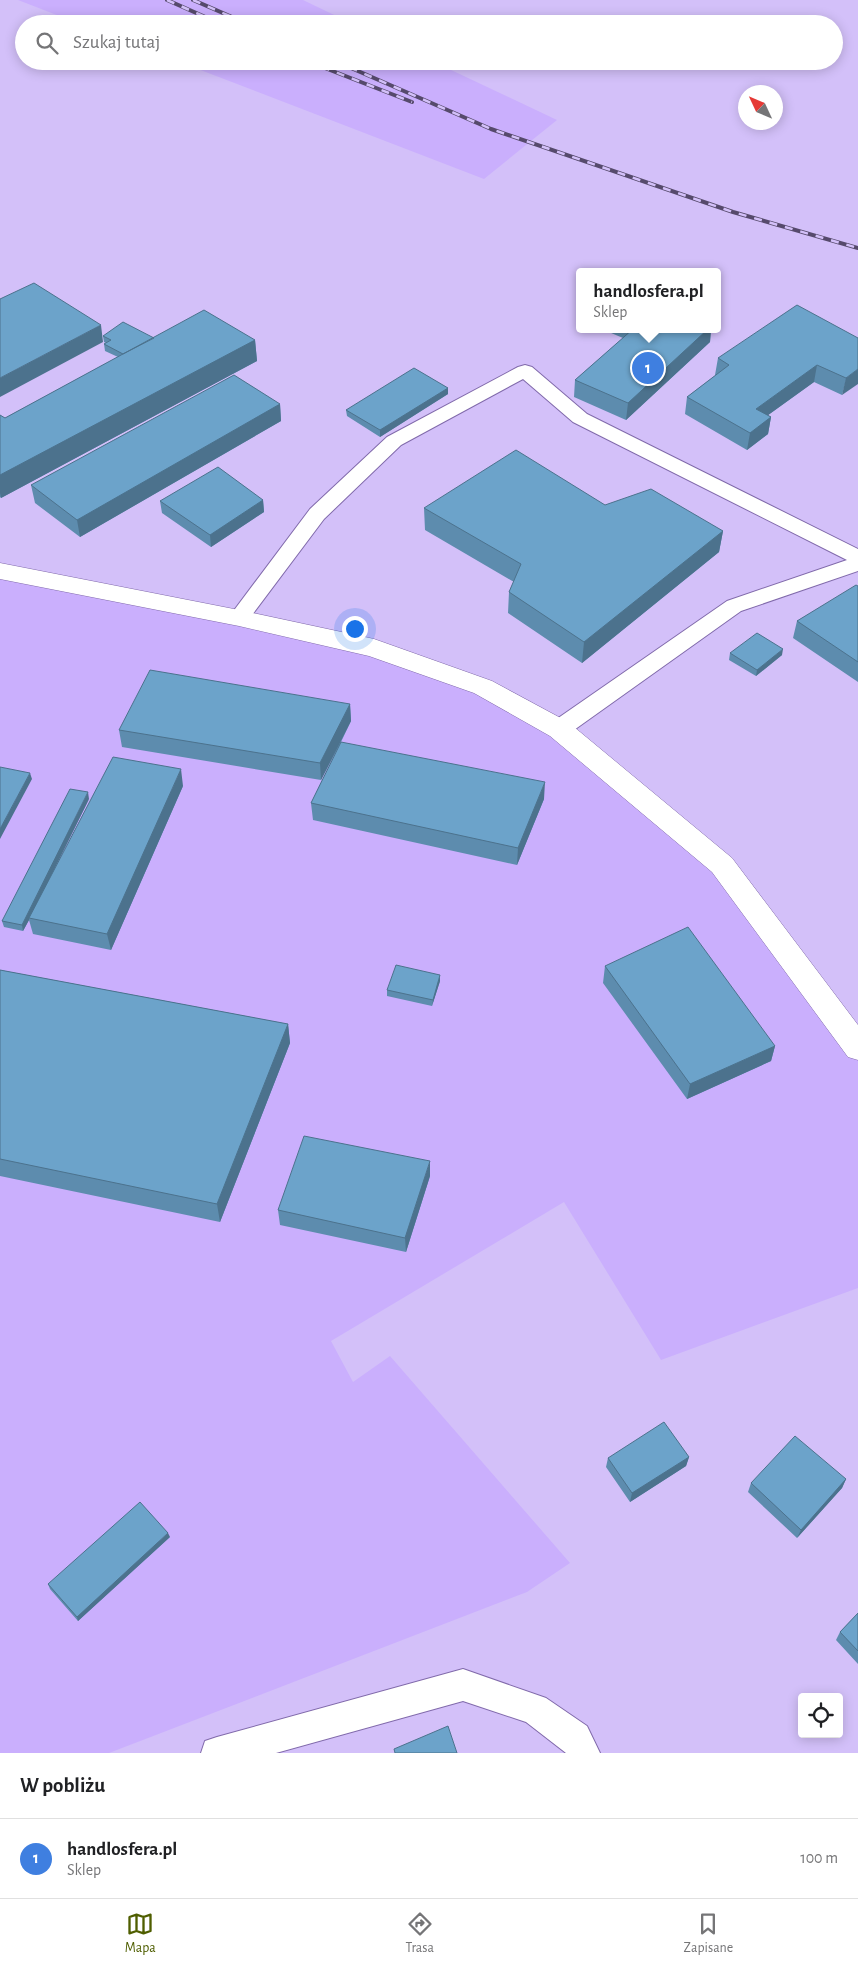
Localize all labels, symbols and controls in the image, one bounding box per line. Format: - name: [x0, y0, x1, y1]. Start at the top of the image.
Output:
- search box: [15, 15, 843, 70]
- icon: search: [33, 29, 61, 57]
- text: Szukaj tutaj: [73, 33, 160, 52]
- north arrow: [738, 85, 783, 130]
- popup: [576, 268, 721, 333]
- text: handlosfera.pl: [593, 282, 704, 301]
- text: Sklep: [593, 304, 627, 320]
- pin: 1: [632, 349, 664, 387]
- your location: [342, 616, 368, 642]
- map controls: [798, 1693, 843, 1738]
- button: locate: [798, 1693, 843, 1738]
- text: W pobliżu: [20, 1775, 105, 1796]
- text: handlosfera.pl: [67, 1840, 177, 1859]
- text: 1: [33, 1850, 39, 1866]
- text: 100 m: [800, 1850, 838, 1866]
- text: Sklep: [67, 1862, 101, 1878]
- tab: Mapa: [125, 1910, 156, 1957]
- tab: Trasa: [405, 1910, 434, 1957]
- tab: Zapisane: [684, 1910, 733, 1957]

